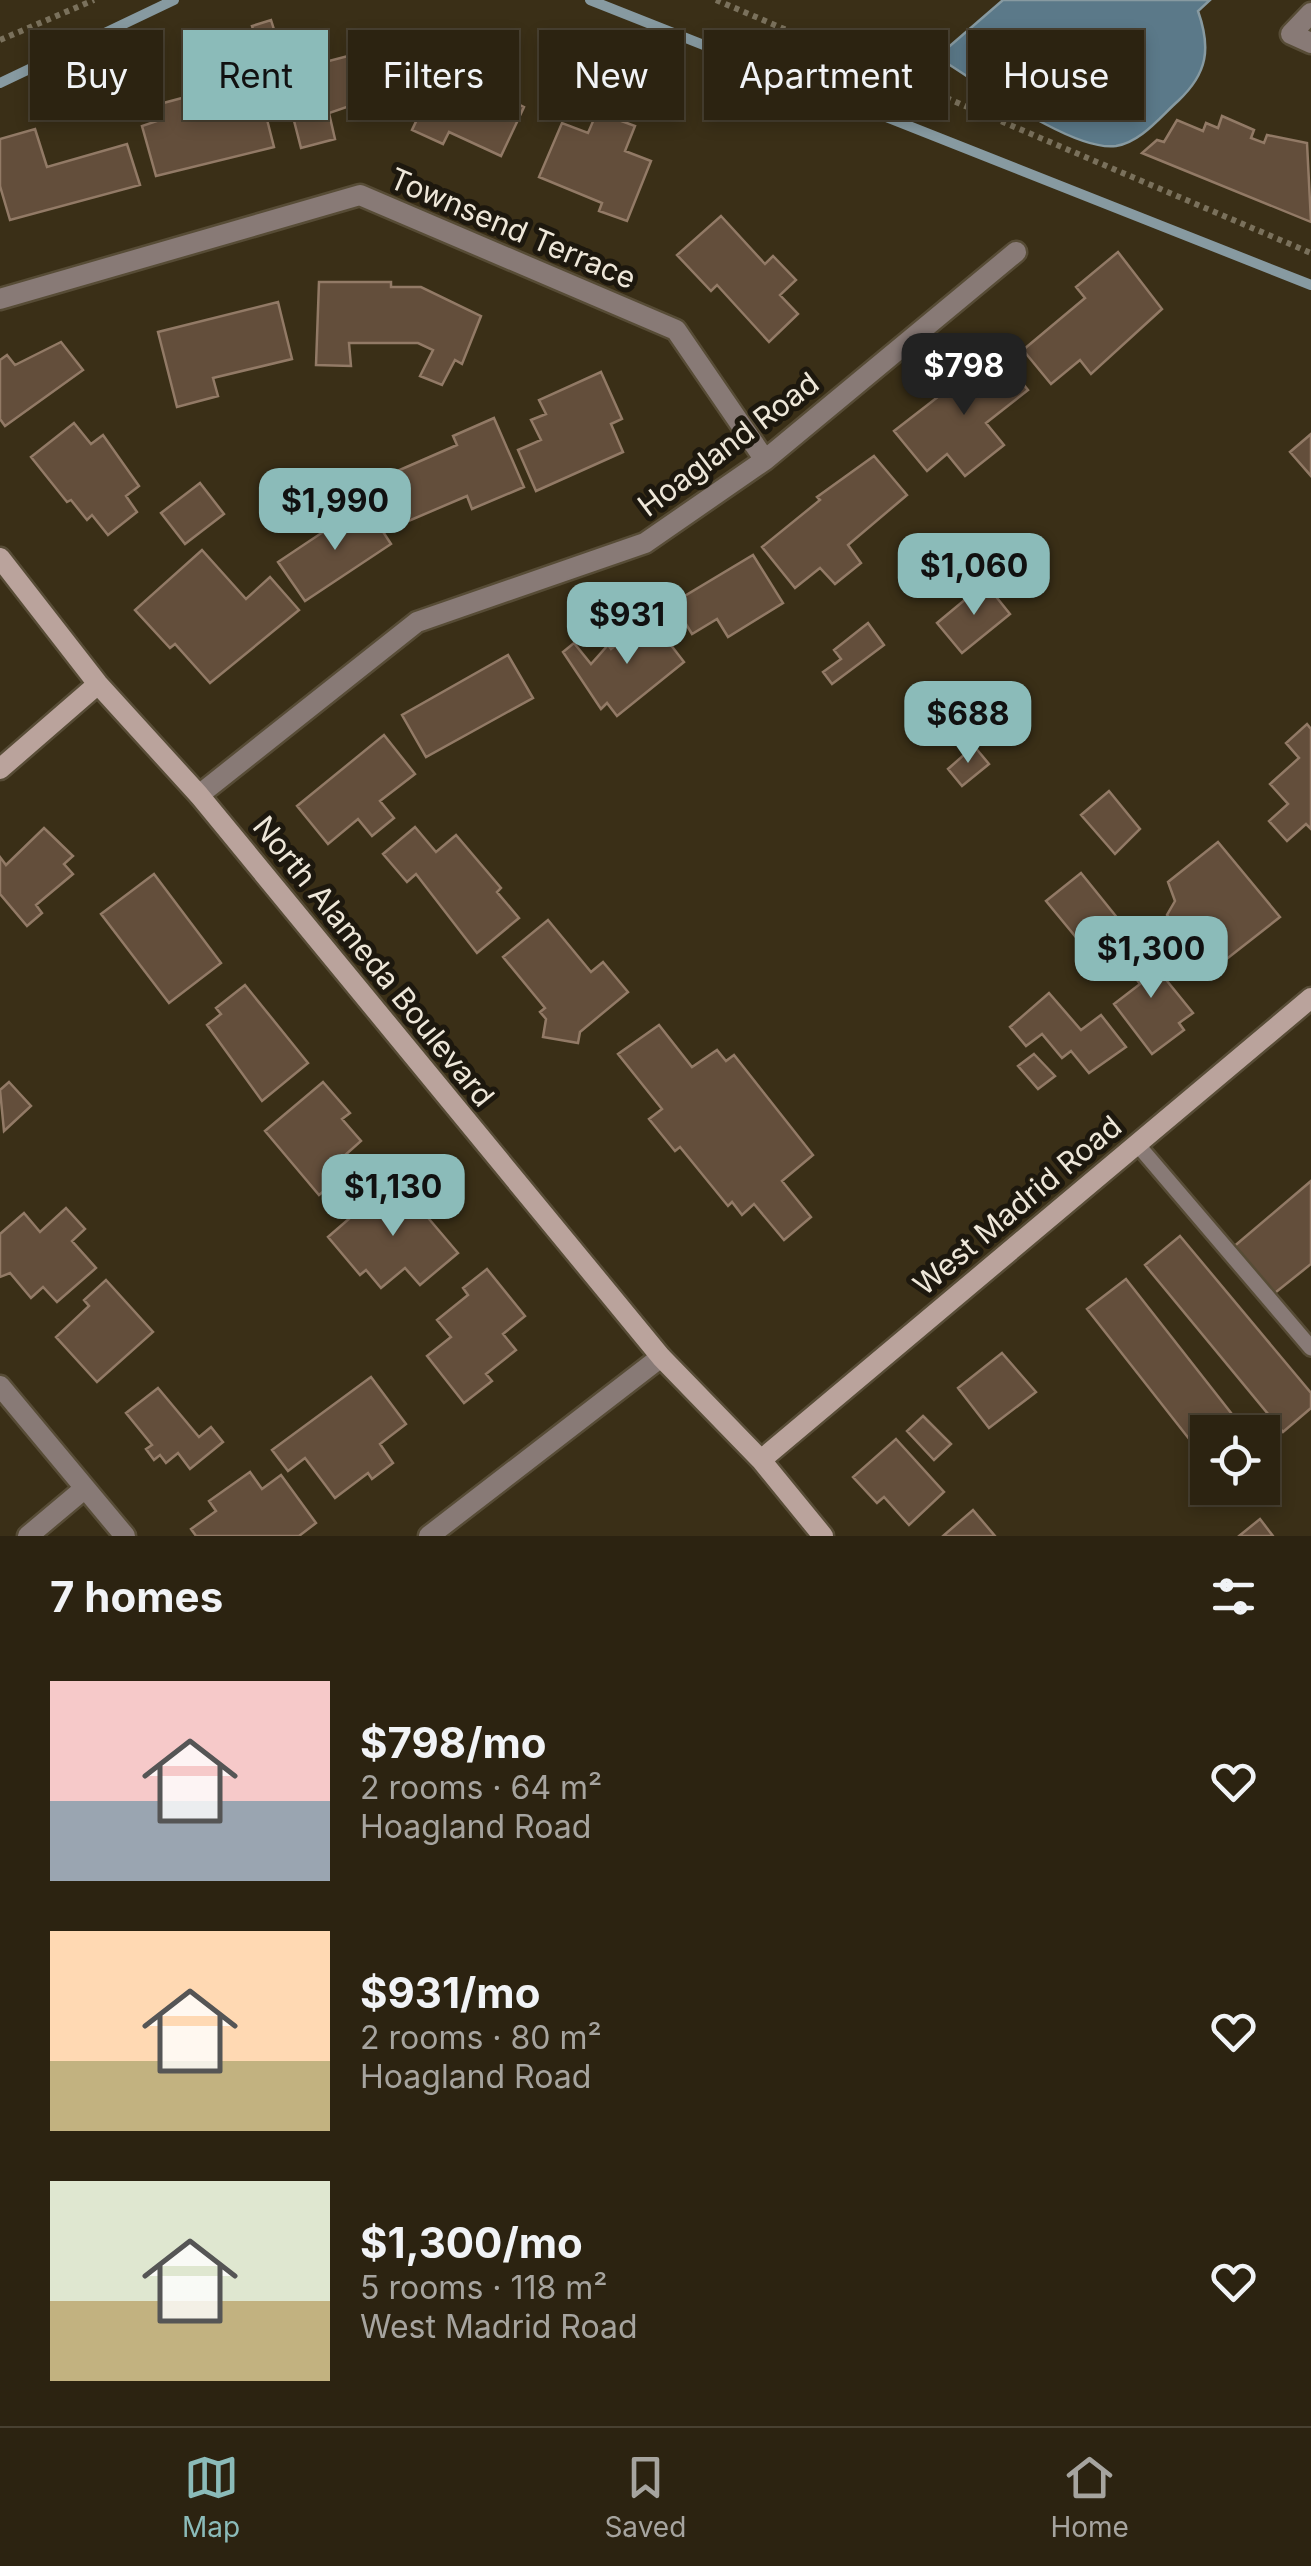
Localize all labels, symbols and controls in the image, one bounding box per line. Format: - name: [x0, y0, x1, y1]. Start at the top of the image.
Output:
- chip: Buy: [30, 30, 163, 120]
- chip: Rent: [183, 30, 328, 120]
- chip: Filters: [348, 30, 519, 120]
- chip: New: [539, 30, 684, 120]
- chip: Apartment: [704, 30, 948, 120]
- chip: House: [968, 30, 1144, 120]
- street label: Townsend Terrace: [385, 160, 641, 296]
- pin: $798: [905, 333, 1023, 418]
- text: $798: [924, 346, 1004, 385]
- street label: Hoagland Road: [631, 364, 825, 524]
- pin: $1,990: [254, 468, 416, 553]
- text: $1,990: [281, 481, 389, 520]
- pin: $1,060: [893, 533, 1055, 618]
- text: $1,060: [920, 546, 1028, 585]
- pin: $931: [568, 582, 686, 667]
- text: $931: [589, 595, 665, 634]
- pin: $688: [909, 681, 1027, 766]
- text: $688: [926, 694, 1010, 733]
- street label: North Alameda Boulevard: [246, 809, 502, 1113]
- pin: $1,300: [1070, 916, 1232, 1001]
- text: $1,300: [1097, 929, 1205, 968]
- street label: West Madrid Road: [906, 1108, 1128, 1302]
- pin: $1,130: [312, 1154, 474, 1239]
- text: $1,130: [344, 1167, 442, 1206]
- map controls: [1190, 1415, 1280, 1505]
- button: locate: [1190, 1415, 1280, 1505]
- icon: filters: [1206, 1569, 1261, 1624]
- text: 7 homes: [50, 1571, 223, 1622]
- text: $798/mo: [360, 1717, 547, 1768]
- icon: home: [130, 1721, 250, 1841]
- icon: heart: [1206, 1754, 1261, 1809]
- text: 2 rooms · 64 m²: [360, 1768, 602, 1807]
- text: Hoagland Road: [360, 1807, 591, 1846]
- text: $931/mo: [360, 1967, 540, 2018]
- icon: home: [130, 1971, 250, 2091]
- icon: heart: [1206, 2004, 1261, 2059]
- text: 2 rooms · 80 m²: [360, 2018, 602, 2057]
- text: Hoagland Road: [360, 2057, 591, 2096]
- text: $1,300/mo: [360, 2217, 583, 2268]
- icon: home: [130, 2221, 250, 2341]
- icon: heart: [1206, 2254, 1261, 2309]
- text: 5 rooms · 118 m²: [360, 2268, 607, 2307]
- text: West Madrid Road: [360, 2307, 637, 2346]
- tab: Map: [182, 2450, 240, 2544]
- tab: Saved: [604, 2450, 686, 2544]
- tab: Home: [1050, 2450, 1129, 2544]

